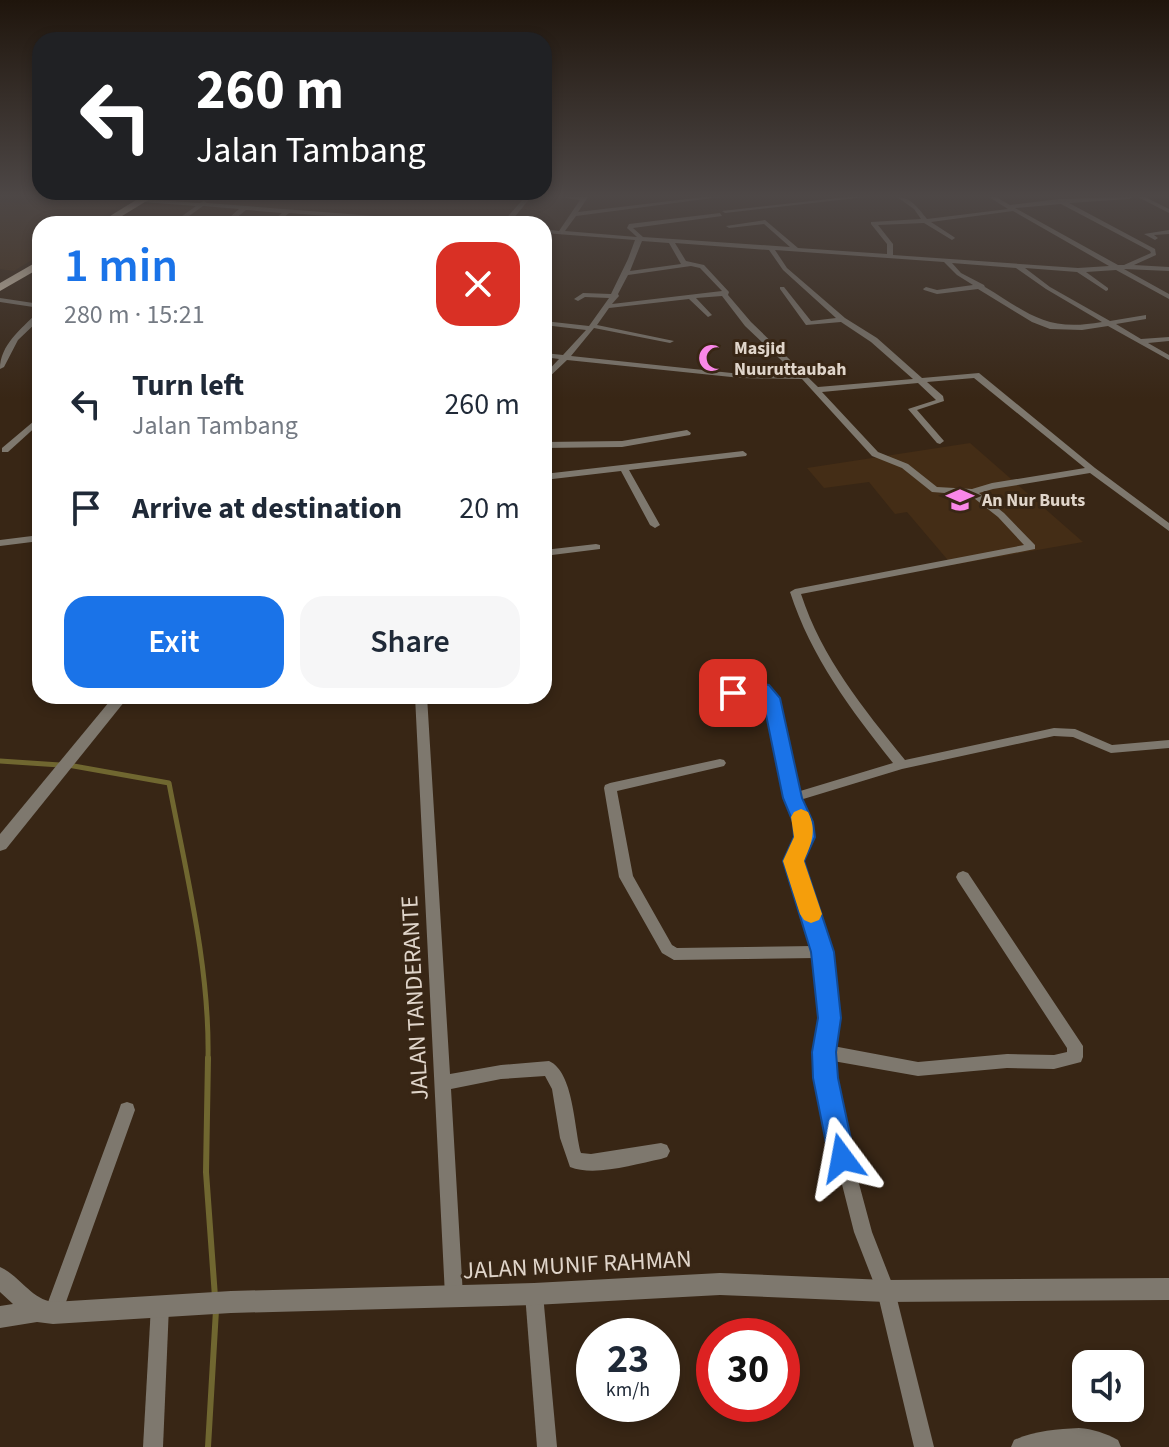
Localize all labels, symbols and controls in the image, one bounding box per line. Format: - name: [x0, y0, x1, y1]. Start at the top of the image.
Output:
- text: 260 m: [196, 51, 344, 130]
- icon: left: [64, 64, 168, 168]
- text: Jalan Tambang: [196, 125, 426, 176]
- text: 1 min: [64, 232, 178, 300]
- button: close: [436, 242, 520, 326]
- text: 280 m · 15:21: [64, 296, 205, 333]
- place label: Masjid Nuuruttaubah: [734, 336, 846, 382]
- mosque icon: Masjid Nuuruttaubah: [697, 343, 727, 373]
- text: Turn left: [132, 364, 244, 407]
- icon: left: [64, 382, 108, 426]
- text: 260 m: [444, 383, 520, 426]
- text: Jalan Tambang: [132, 407, 298, 444]
- school or university icon: An Nur Buuts: [945, 485, 975, 515]
- icon: arrive: [64, 486, 108, 530]
- text: Arrive at destination: [132, 487, 402, 530]
- text: 20 m: [459, 487, 520, 530]
- place label: An Nur Buuts: [981, 488, 1085, 513]
- button: Exit: [64, 596, 284, 688]
- button: Share: [300, 596, 520, 688]
- pin: [699, 659, 767, 727]
- icon: arrive: [711, 671, 755, 715]
- street label: JALAN TANDERANTE: [392, 895, 438, 1101]
- position arrow: [800, 1116, 884, 1200]
- street label: JALAN MUNIF RAHMAN: [462, 1242, 692, 1288]
- speed limit sign: 30: [696, 1318, 800, 1422]
- text: 23: [607, 1331, 649, 1388]
- map controls: [1072, 1350, 1144, 1422]
- button: sound: [1072, 1350, 1144, 1422]
- text: km/h: [606, 1376, 650, 1404]

